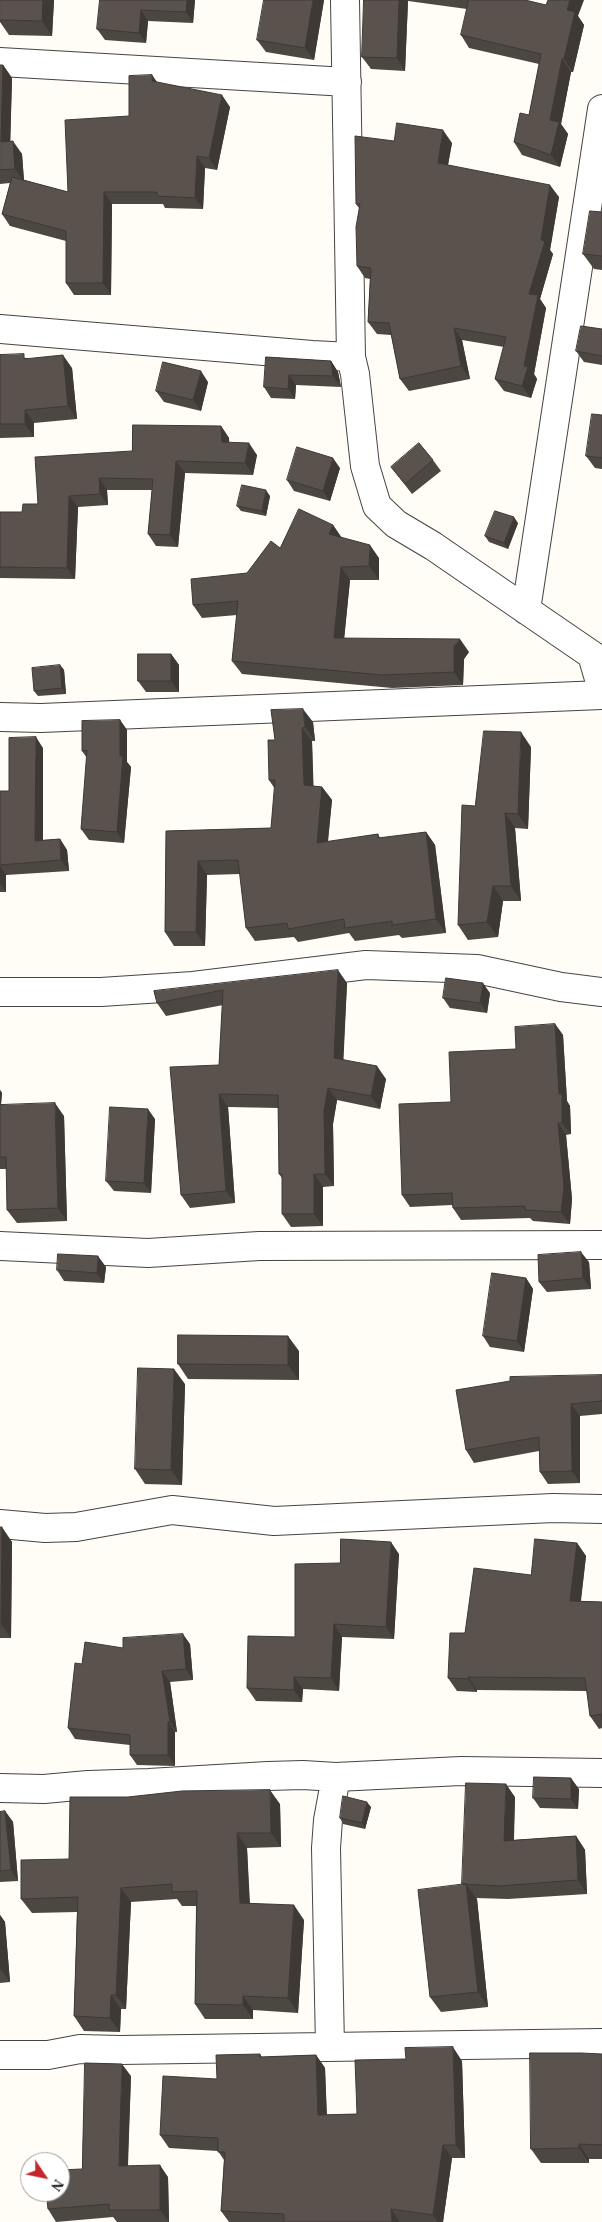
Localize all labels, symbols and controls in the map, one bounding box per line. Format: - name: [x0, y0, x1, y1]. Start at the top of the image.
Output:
- north arrow: [20, 2152, 70, 2202]
- text: N: [48, 2177, 66, 2193]

